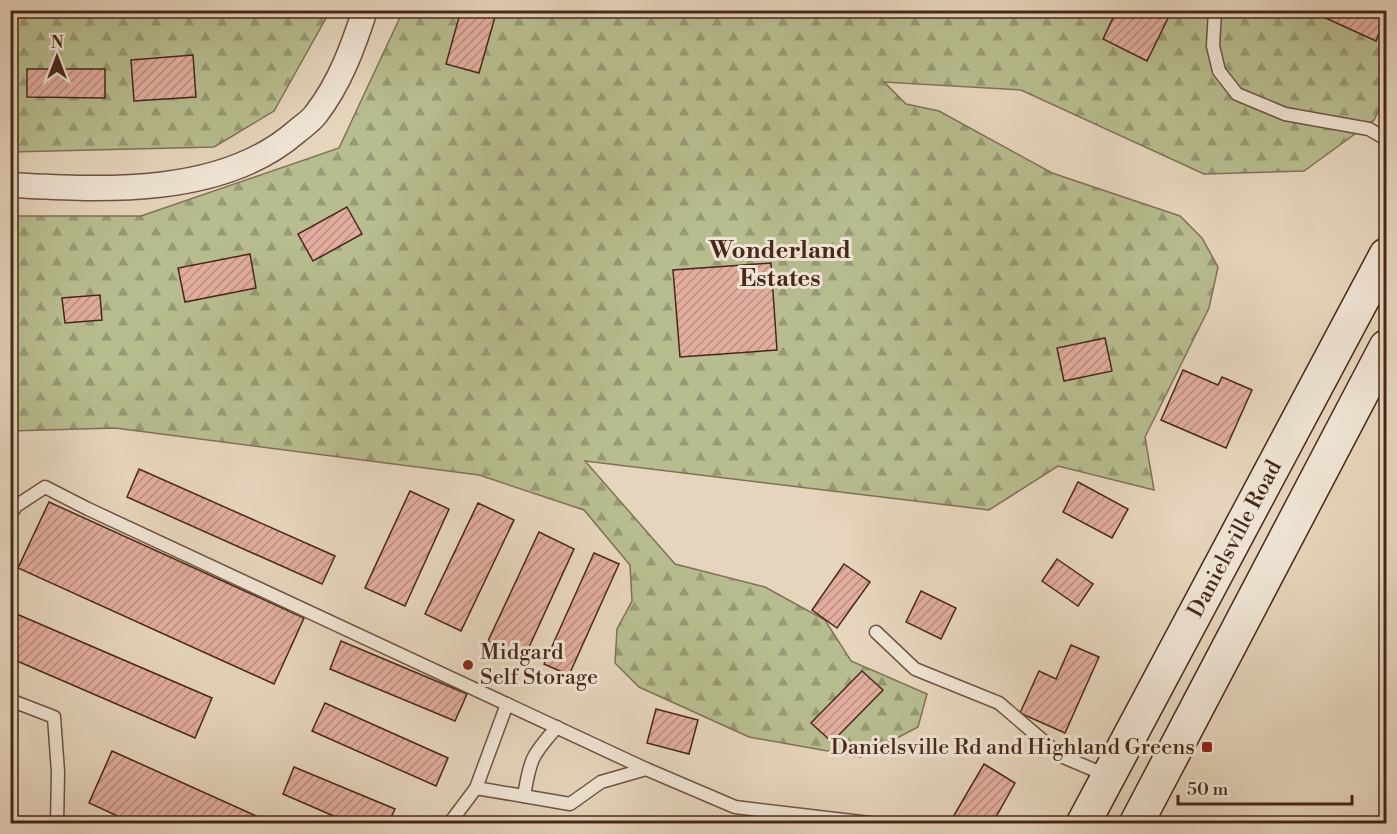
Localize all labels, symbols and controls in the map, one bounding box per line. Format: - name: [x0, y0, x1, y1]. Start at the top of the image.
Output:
- north arrow: [27, 27, 87, 87]
- text: N: [51, 33, 64, 53]
- district label: Wonderland Estates: [708, 236, 851, 294]
- street label: Danielsville Road: [1182, 455, 1288, 622]
- place label: Midgard Self Storage: [480, 639, 598, 691]
- marker: Midgard Self Storage: [461, 658, 475, 672]
- place label: Danielsville Rd and Highland Greens: [831, 734, 1195, 761]
- marker: Danielsville Rd and Highland Greens: [1200, 740, 1214, 754]
- scale bar: [1178, 768, 1352, 806]
- text: 50 m: [1187, 778, 1229, 801]

